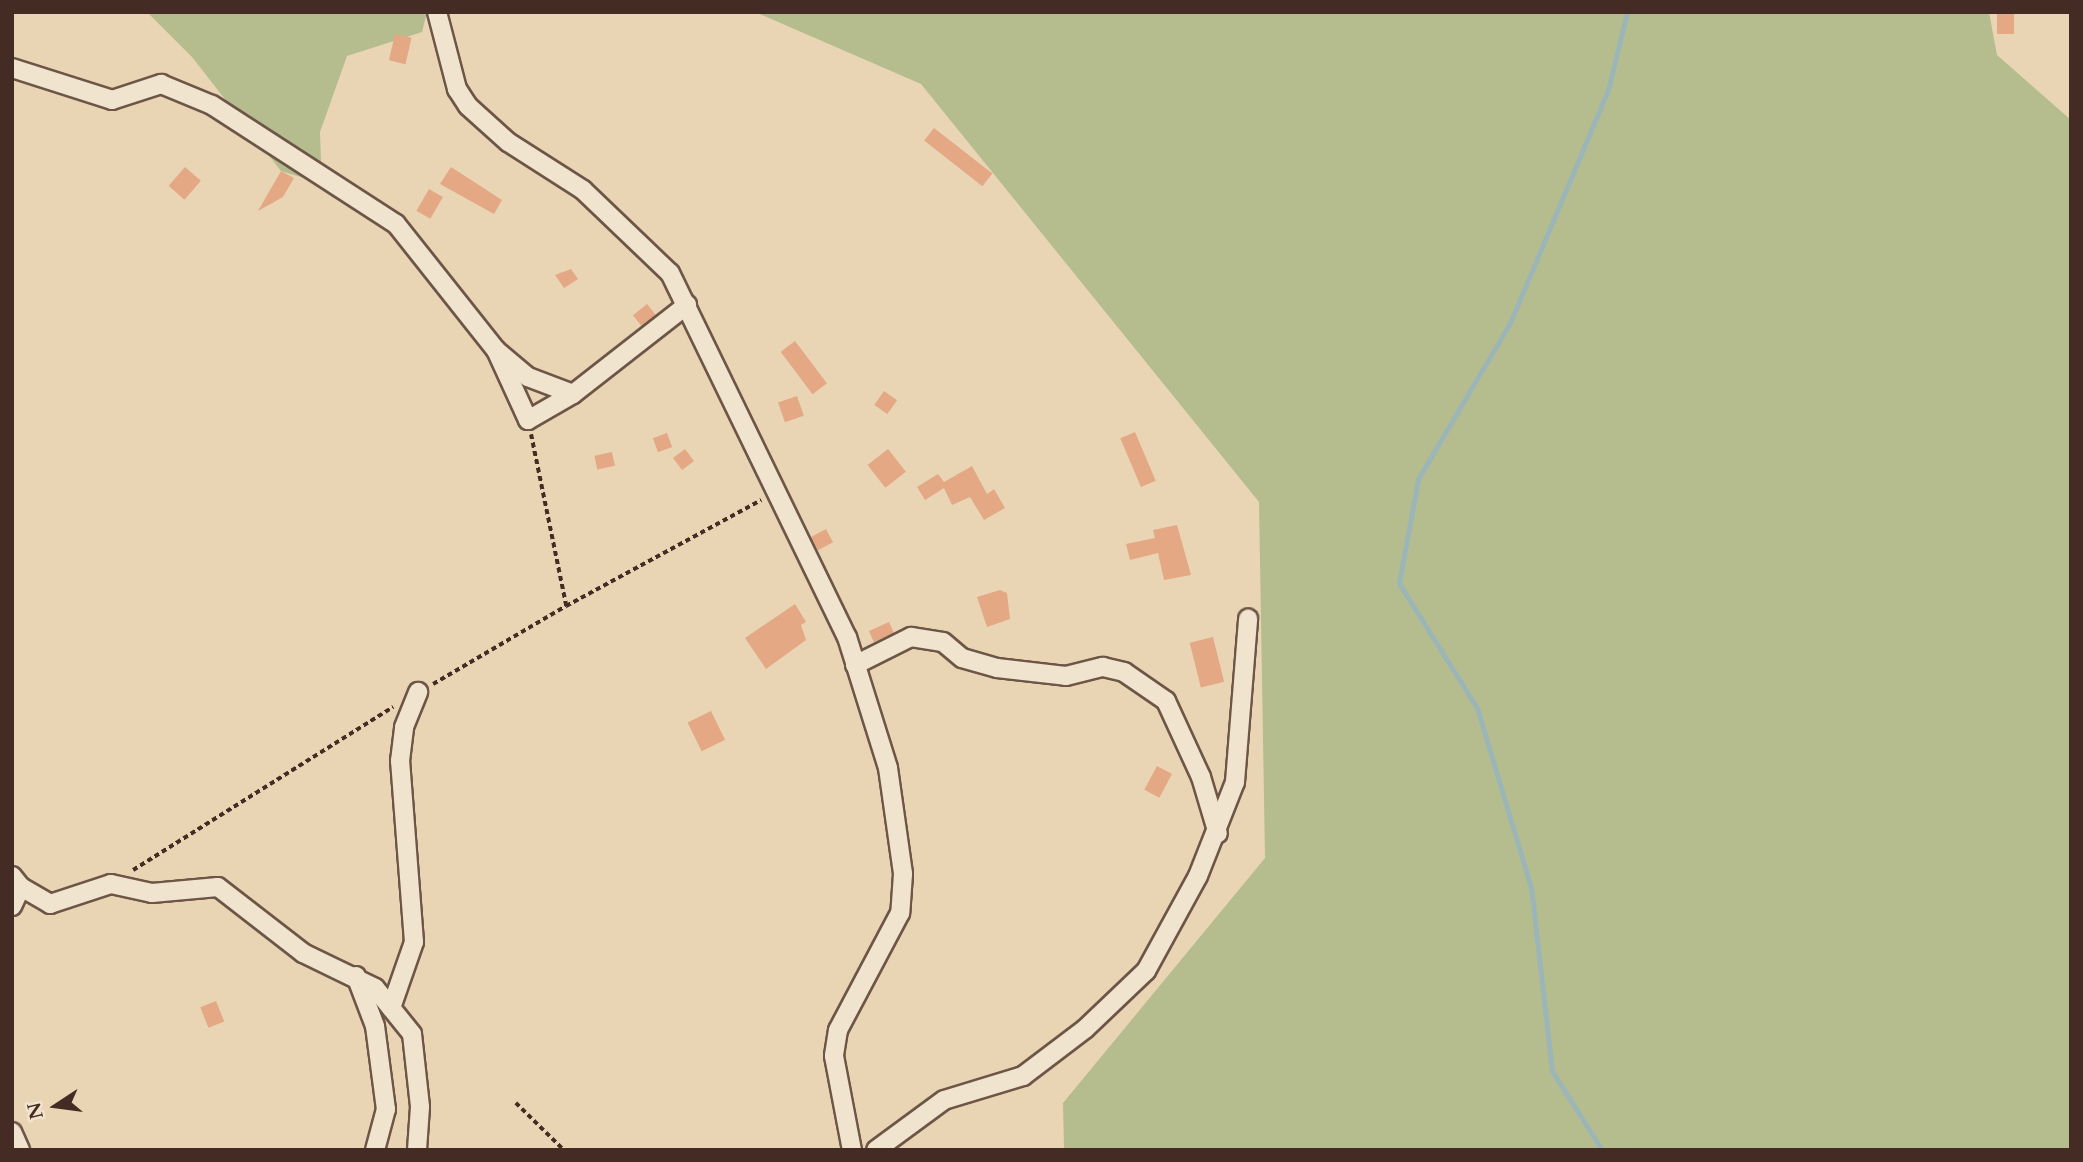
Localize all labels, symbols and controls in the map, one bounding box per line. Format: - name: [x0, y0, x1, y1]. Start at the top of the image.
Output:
- north arrow: [21, 1071, 91, 1141]
- text: N: [21, 1100, 50, 1122]

